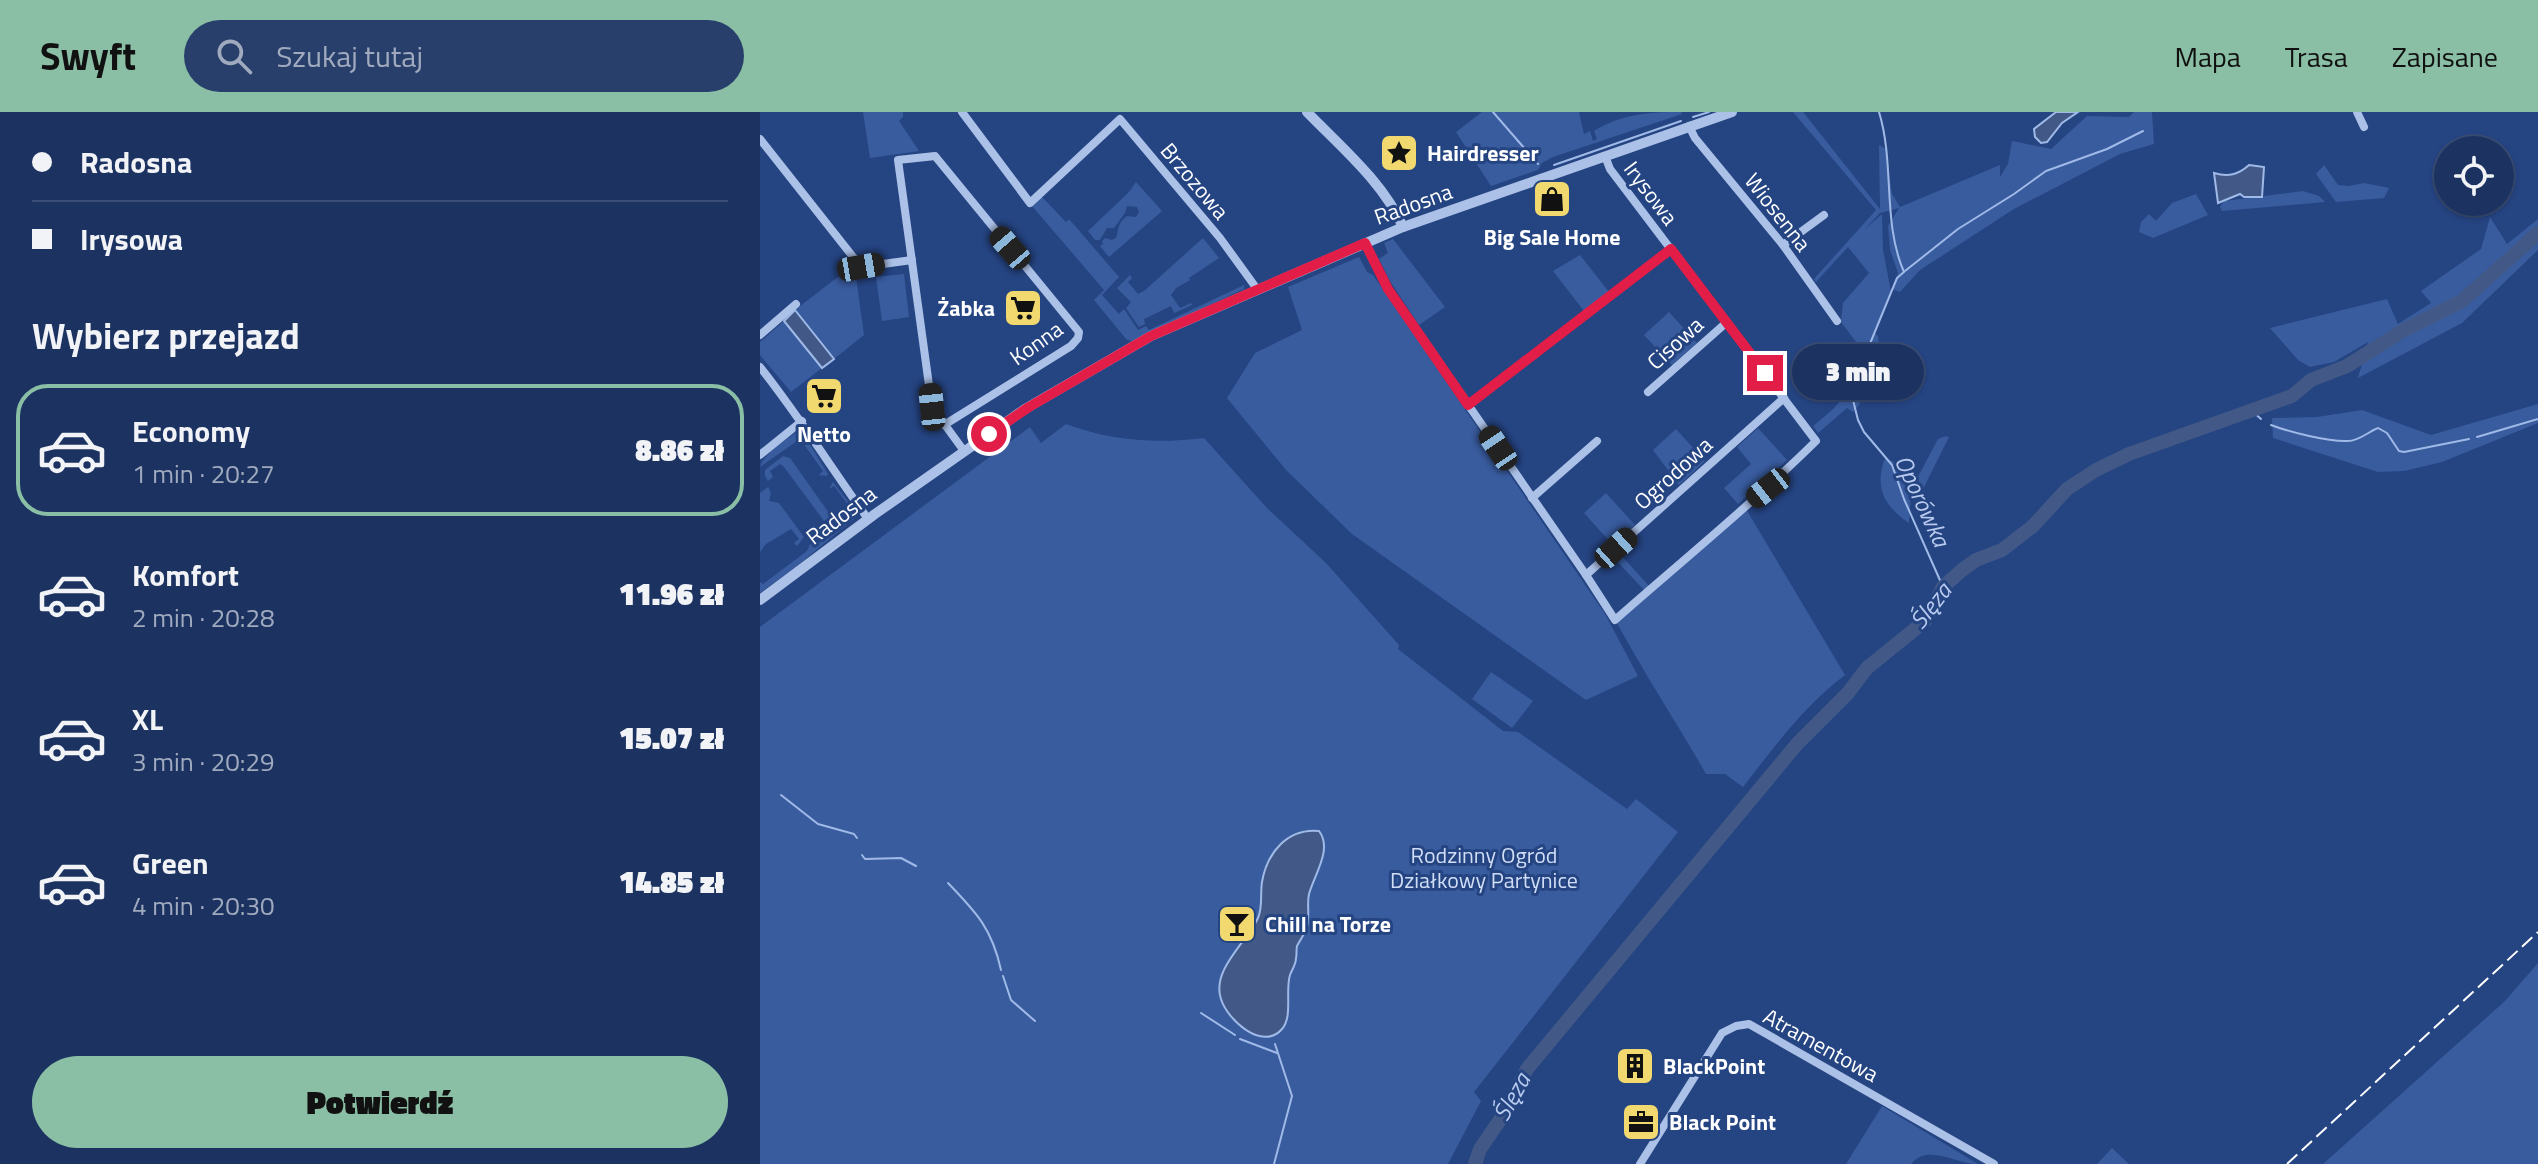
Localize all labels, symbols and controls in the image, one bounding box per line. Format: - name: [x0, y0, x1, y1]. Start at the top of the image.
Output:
- search box: [184, 20, 744, 92]
- text: Swyft: [40, 27, 136, 85]
- text: Szukaj tutaj: [276, 33, 423, 79]
- icon: search: [212, 34, 256, 78]
- text: Mapa: [2174, 35, 2241, 78]
- text: Trasa: [2285, 35, 2348, 78]
- text: Zapisane: [2392, 35, 2498, 78]
- place icon: Hairdresser: [1378, 132, 1420, 174]
- street label: Brzozowa: [1152, 135, 1238, 227]
- place label: Hairdresser: [1427, 136, 1539, 170]
- map controls: [2434, 136, 2514, 216]
- button: locate: [2434, 136, 2514, 216]
- text: Radosna: [80, 139, 192, 185]
- street label: Irysowa: [1615, 154, 1687, 232]
- street label: Wiosenna: [1736, 165, 1820, 259]
- street label: Radosna: [1369, 174, 1457, 234]
- shop icon: Big Sale Home: [1531, 178, 1573, 220]
- text: Irysowa: [80, 216, 183, 262]
- place label: Big Sale Home: [1483, 220, 1621, 254]
- car: [985, 222, 1035, 274]
- car: [835, 251, 887, 283]
- supermarket icon: Żabka: [1002, 287, 1044, 329]
- place label: Żabka: [938, 291, 995, 325]
- text: Wybierz przejazd: [32, 308, 300, 363]
- street label: Cisowa: [1639, 308, 1711, 378]
- street label: Konna: [1002, 312, 1070, 374]
- callout: 3 min: [1793, 345, 1925, 401]
- text: 3 min: [1826, 352, 1890, 391]
- route end: [1747, 355, 1783, 391]
- supermarket icon: Netto: [803, 375, 845, 417]
- car: [918, 382, 946, 432]
- text: Economy: [132, 408, 250, 454]
- icon: car: [36, 414, 108, 486]
- route start: [971, 416, 1007, 452]
- place label: Netto: [797, 417, 851, 451]
- car: [1475, 421, 1521, 475]
- text: 8.86 zł: [635, 427, 724, 473]
- street label: Ogrodowa: [1626, 428, 1720, 518]
- water label: Oporówka: [1886, 449, 1961, 554]
- text: 1 min · 20:27: [132, 454, 275, 493]
- car: [1742, 464, 1794, 512]
- street label: Radosna: [798, 477, 884, 553]
- car: [1590, 523, 1642, 573]
- text: Komfort: [132, 552, 239, 598]
- icon: car: [36, 558, 108, 630]
- text: 11.96 zł: [619, 571, 724, 617]
- water label: Ślęza: [1901, 573, 1961, 636]
- text: 2 min · 20:28: [132, 598, 275, 637]
- text: XL: [132, 696, 163, 742]
- icon: car: [36, 702, 108, 774]
- text: 15.07 zł: [619, 715, 724, 761]
- text: 3 min · 20:29: [132, 742, 275, 781]
- park label: Rodzinny Ogród Działkowy Partynice: [1390, 838, 1578, 897]
- text: Green: [132, 840, 209, 886]
- icon: car: [36, 846, 108, 918]
- text: 14.85 zł: [619, 859, 724, 905]
- text: 4 min · 20:30: [132, 886, 275, 925]
- bar icon: Chill na Torze: [1216, 903, 1258, 945]
- place label: Chill na Torze: [1265, 907, 1391, 941]
- street label: Atramentowa: [1757, 999, 1885, 1091]
- building icon: BlackPoint: [1614, 1045, 1656, 1087]
- place label: BlackPoint: [1663, 1049, 1765, 1083]
- button: Potwierdź: [32, 1056, 728, 1148]
- water label: Ślęza: [1483, 1064, 1540, 1127]
- office icon: Black Point: [1620, 1101, 1662, 1143]
- place label: Black Point: [1669, 1105, 1776, 1139]

